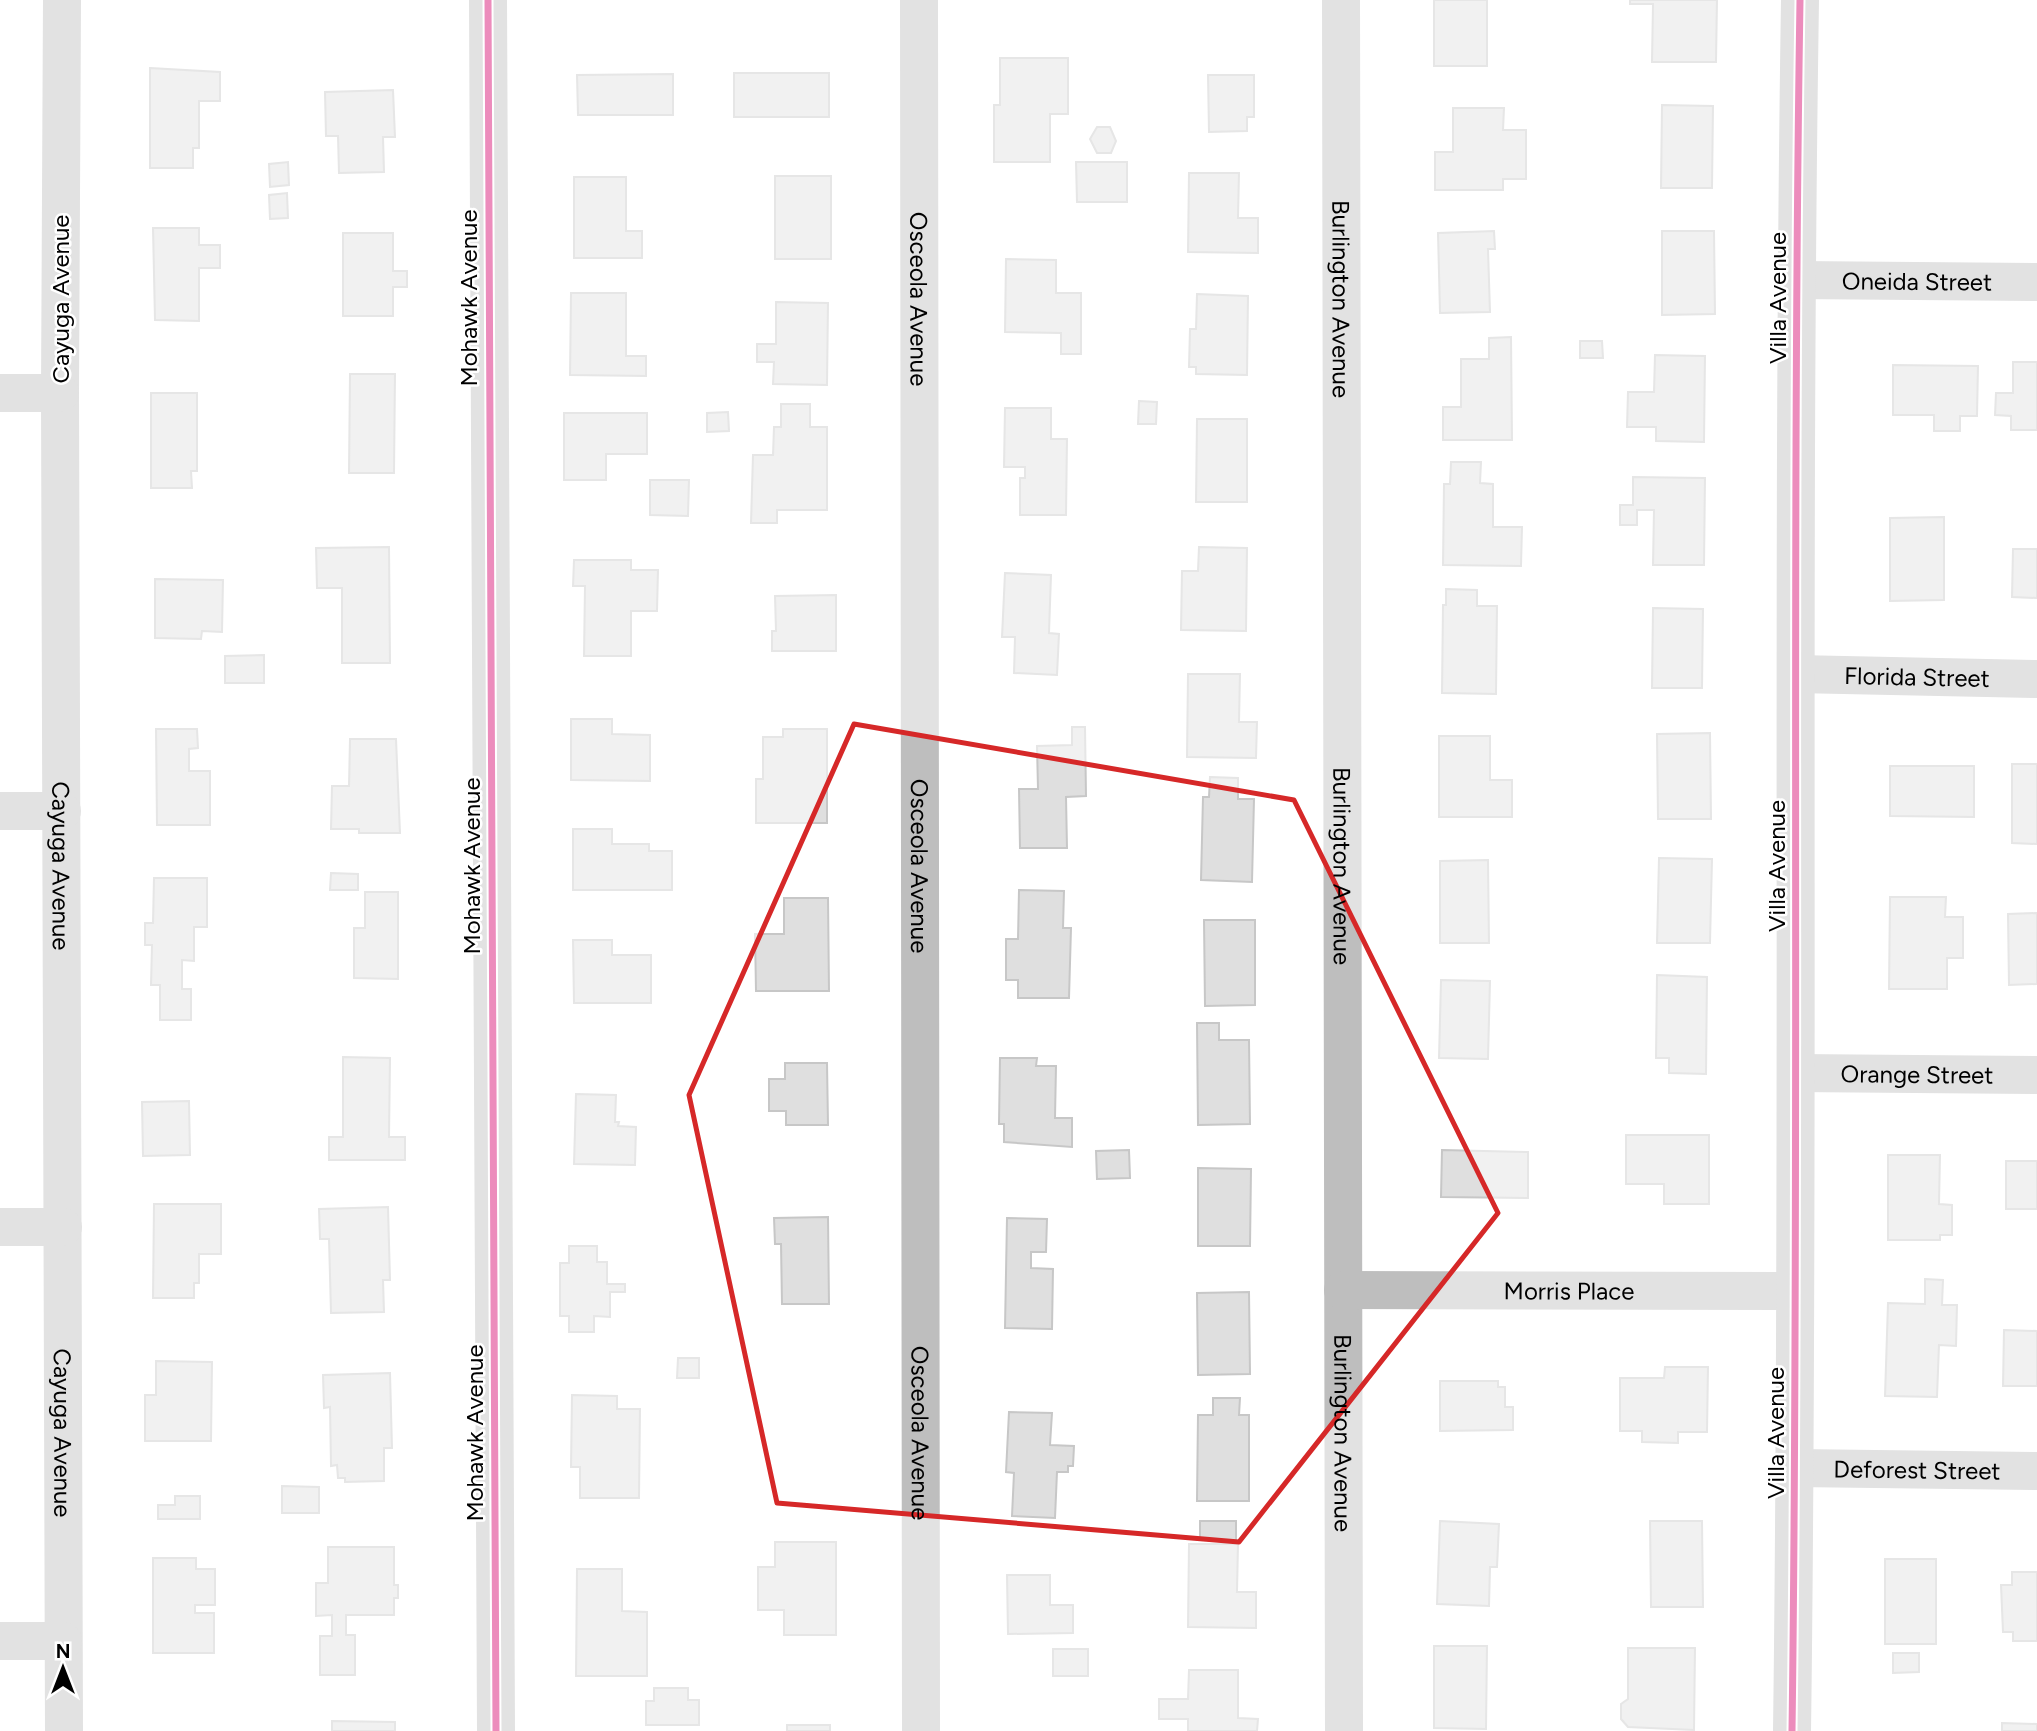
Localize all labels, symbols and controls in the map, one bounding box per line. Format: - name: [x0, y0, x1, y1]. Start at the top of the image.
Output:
- street label: Burlington Avenue: [1327, 200, 1356, 398]
- street label: Mohawk Avenue: [454, 209, 483, 387]
- street label: Osceola Avenue: [905, 212, 934, 386]
- street label: Cayuga Avenue: [46, 215, 75, 383]
- street label: Villa Avenue: [1763, 232, 1792, 364]
- street label: Oneida Street: [1842, 266, 1992, 296]
- street label: Florida Street: [1844, 661, 1990, 693]
- street label: Burlington Avenue: [1328, 767, 1357, 965]
- street label: Mohawk Avenue: [457, 777, 486, 955]
- street label: Osceola Avenue: [905, 779, 935, 953]
- street label: Cayuga Avenue: [47, 782, 76, 950]
- street label: Villa Avenue: [1762, 800, 1791, 932]
- street label: Orange Street: [1840, 1059, 1994, 1089]
- street label: Morris Place: [1504, 1276, 1634, 1305]
- street label: Burlington Avenue: [1329, 1334, 1358, 1532]
- street label: Mohawk Avenue: [460, 1344, 489, 1522]
- street label: Osceola Avenue: [906, 1346, 935, 1520]
- street label: Cayuga Avenue: [48, 1349, 78, 1517]
- street label: Villa Avenue: [1761, 1367, 1790, 1499]
- street label: Deforest Street: [1833, 1454, 2001, 1485]
- north arrow: [28, 1633, 98, 1703]
- text: N: [56, 1640, 70, 1663]

